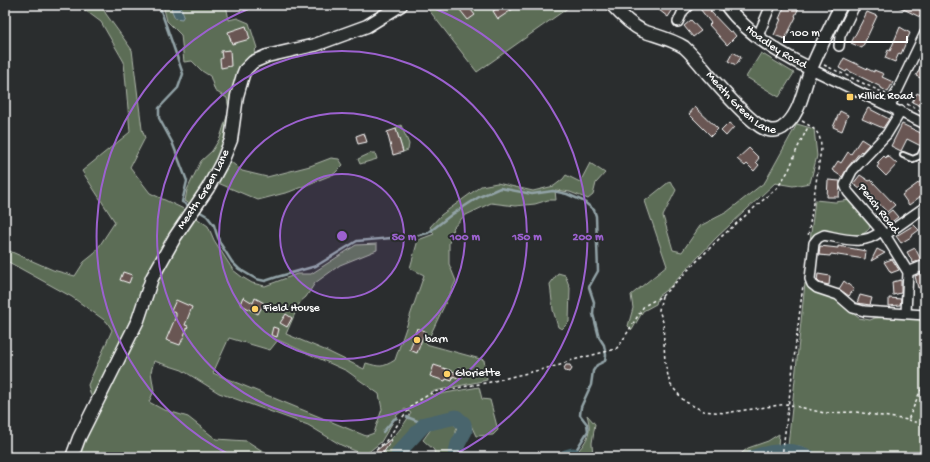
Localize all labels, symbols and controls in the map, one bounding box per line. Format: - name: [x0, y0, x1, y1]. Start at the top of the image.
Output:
- scale bar: [784, 18, 907, 44]
- street label: Hoadley Road: [742, 22, 810, 73]
- text: 100 m: [789, 27, 820, 41]
- street label: Meath Green Lane: [702, 69, 777, 138]
- place label: Killick Road: [858, 90, 915, 104]
- marker: Killick Road: [845, 92, 855, 102]
- street label: Meath Green Lane: [175, 147, 234, 233]
- street label: Peach Road: [854, 181, 902, 237]
- centre of rings: [335, 229, 349, 243]
- text: 50 m: [392, 231, 417, 245]
- text: 100 m: [449, 231, 480, 245]
- text: 150 m: [511, 231, 542, 245]
- text: 200 m: [573, 231, 604, 245]
- place label: Field House: [262, 302, 321, 316]
- marker: Field House: [250, 304, 260, 314]
- place label: barn: [425, 333, 448, 347]
- marker: barn: [412, 335, 422, 345]
- place label: Gloriette: [455, 367, 501, 381]
- marker: Gloriette: [442, 369, 452, 379]

